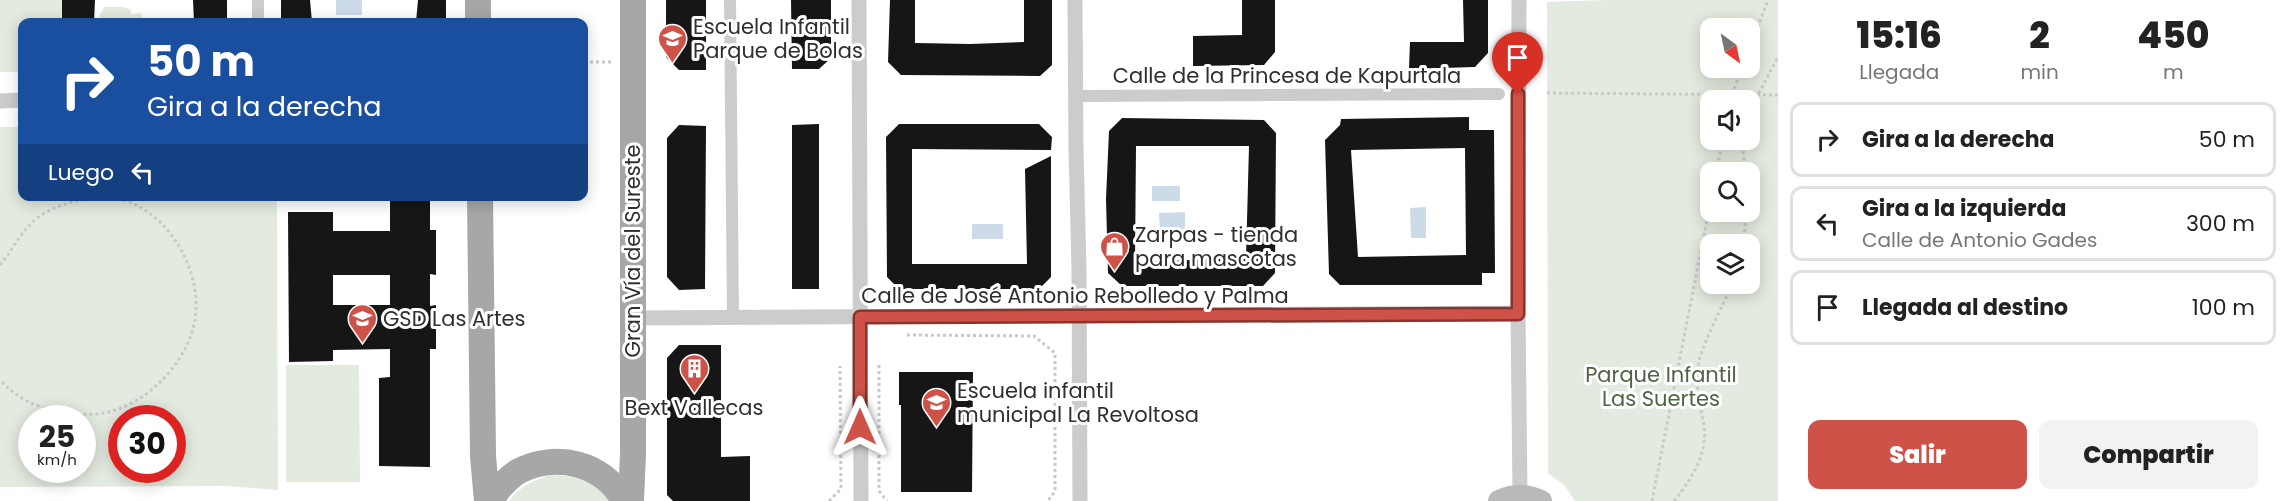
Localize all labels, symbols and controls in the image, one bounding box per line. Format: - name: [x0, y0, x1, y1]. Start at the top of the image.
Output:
- text: 15:16: [1857, 10, 1942, 61]
- text: 2: [2029, 10, 2050, 61]
- text: 450: [2137, 10, 2209, 61]
- place label: Escuela Infantil Parque de Bolas: [693, 12, 863, 65]
- north arrow: [1700, 18, 1760, 78]
- map controls: [1700, 18, 1760, 294]
- school or university icon: Escuela Infantil Parque de Bolas: [656, 22, 688, 64]
- text: 50 m: [147, 32, 255, 91]
- pin: [1492, 32, 1543, 94]
- icon: arrive: [1501, 41, 1534, 74]
- icon: right: [48, 42, 126, 120]
- text: Llegada: [1859, 58, 1939, 86]
- text: min: [2020, 58, 2059, 86]
- text: m: [2163, 58, 2184, 86]
- street label: Calle de la Princesa de Kapurtala: [1113, 61, 1461, 90]
- text: Gira a la derecha: [147, 88, 381, 125]
- button: sound: [1700, 90, 1760, 150]
- icon: right: [1811, 123, 1844, 156]
- text: Gira a la derecha: [1862, 124, 2055, 155]
- text: 50 m: [2199, 124, 2255, 155]
- street label: Gran Vía del Sureste: [618, 145, 647, 357]
- icon: left: [126, 156, 159, 189]
- text: Luego: [48, 157, 114, 188]
- button: search: [1700, 162, 1760, 222]
- text: Gira a la izquierda: [1862, 193, 2066, 224]
- icon: left: [1811, 207, 1844, 240]
- text: 300 m: [2186, 208, 2255, 239]
- place label: Zarpas - tienda para mascotas: [1135, 220, 1298, 273]
- text: Calle de Antonio Gades: [1862, 226, 2097, 254]
- shop icon: Zarpas - tienda para mascotas: [1098, 230, 1130, 272]
- button: layers: [1700, 234, 1760, 294]
- street label: Calle de José Antonio Rebolledo y Palma: [861, 281, 1289, 310]
- icon: arrive: [1811, 291, 1844, 324]
- text: Llegada al destino: [1862, 292, 2068, 323]
- text: 100 m: [2192, 292, 2255, 323]
- school or university icon: GSD Las Artes: [346, 302, 378, 344]
- place label: GSD Las Artes: [383, 304, 526, 333]
- building icon: Bext Vallecas: [678, 352, 710, 394]
- park label: Parque Infantil Las Suertes: [1585, 360, 1737, 413]
- place label: Escuela infantil municipal La Revoltosa: [957, 376, 1199, 429]
- school or university icon: Escuela infantil municipal La Revoltosa: [920, 386, 952, 428]
- place label: Bext Vallecas: [625, 393, 763, 422]
- position arrow: [828, 395, 892, 459]
- speed limit sign: 30: [108, 405, 186, 483]
- text: 25: [39, 415, 75, 458]
- button: Salir: [1808, 420, 2027, 489]
- button: Compartir: [2039, 420, 2258, 489]
- text: km/h: [37, 449, 77, 470]

